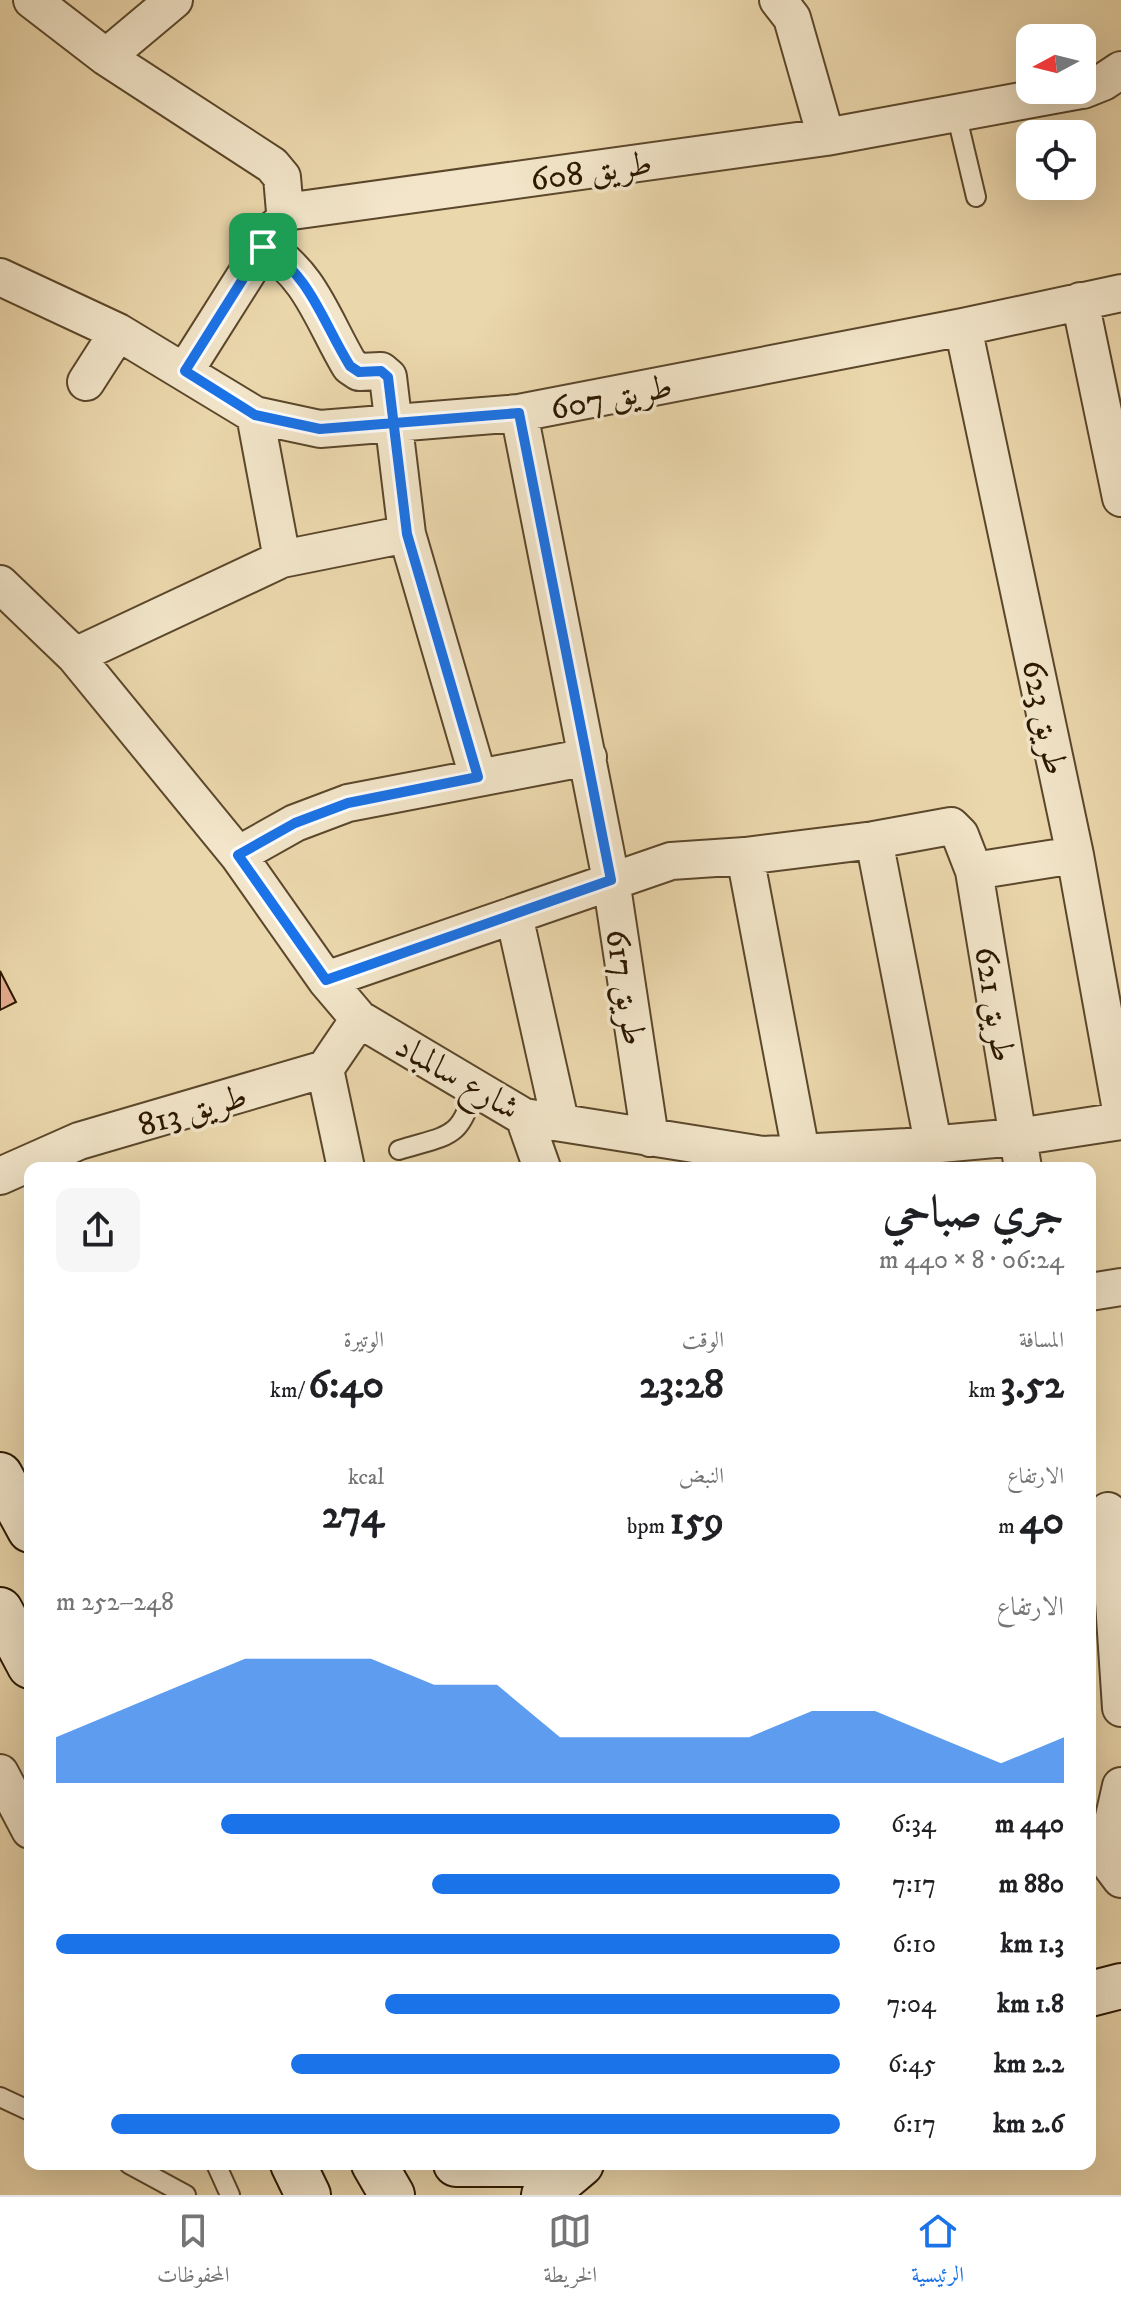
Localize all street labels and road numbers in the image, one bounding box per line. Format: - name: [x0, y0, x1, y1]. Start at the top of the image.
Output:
- street label: طريق 608: [528, 143, 655, 201]
- street label: طريق 607: [547, 366, 676, 430]
- street label: طريق 623: [1011, 656, 1077, 779]
- street label: طريق 617: [595, 926, 655, 1049]
- street label: طريق 621: [964, 944, 1024, 1065]
- street label: شارع سالمباد: [384, 1025, 527, 1135]
- street label: طريق 813: [133, 1075, 252, 1146]

